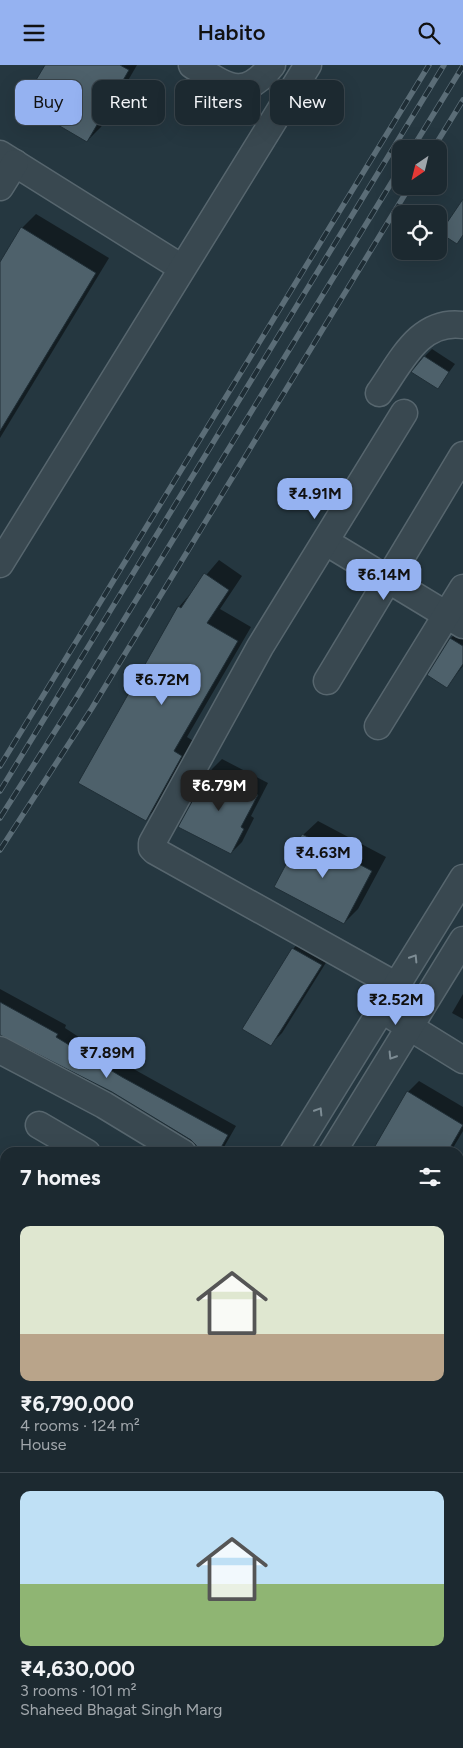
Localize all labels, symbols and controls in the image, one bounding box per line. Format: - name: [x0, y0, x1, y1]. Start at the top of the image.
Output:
- icon: menu: [20, 19, 48, 47]
- text: Habito: [198, 19, 265, 46]
- icon: search: [415, 19, 443, 47]
- chip: Buy: [15, 80, 82, 125]
- chip: Rent: [92, 80, 165, 125]
- chip: Filters: [175, 80, 260, 125]
- chip: New: [270, 80, 344, 125]
- north arrow: [392, 140, 448, 195]
- map controls: [392, 140, 447, 260]
- button: locate: [392, 205, 447, 260]
- pin: ₹4.91M: [274, 477, 356, 520]
- text: ₹4.91M: [288, 484, 342, 503]
- pin: ₹6.14M: [343, 559, 425, 601]
- text: ₹6.14M: [357, 565, 411, 584]
- pin: ₹6.72M: [121, 663, 203, 706]
- text: ₹6.72M: [135, 670, 189, 689]
- pin: ₹6.79M: [178, 769, 260, 812]
- text: ₹6.79M: [192, 776, 246, 795]
- pin: ₹4.63M: [282, 837, 364, 879]
- text: ₹4.63M: [295, 843, 351, 862]
- one-way arrow: [407, 955, 417, 964]
- pin: ₹2.52M: [355, 983, 437, 1026]
- text: ₹2.52M: [368, 990, 424, 1009]
- pin: ₹7.89M: [66, 1037, 148, 1079]
- text: ₹7.89M: [79, 1043, 135, 1062]
- one-way arrow: [388, 1050, 398, 1059]
- one-way arrow: [313, 1108, 322, 1117]
- icon: filters: [416, 1163, 444, 1191]
- text: 7 homes: [20, 1165, 101, 1190]
- icon: home: [187, 1258, 277, 1348]
- text: ₹6,790,000: [20, 1391, 134, 1416]
- text: 4 rooms · 124 m²: [20, 1416, 140, 1435]
- text: House: [20, 1435, 66, 1454]
- icon: home: [187, 1524, 277, 1614]
- text: ₹4,630,000: [20, 1656, 135, 1681]
- text: 3 rooms · 101 m²: [20, 1681, 136, 1700]
- text: Shaheed Bhagat Singh Marg: [20, 1700, 222, 1719]

